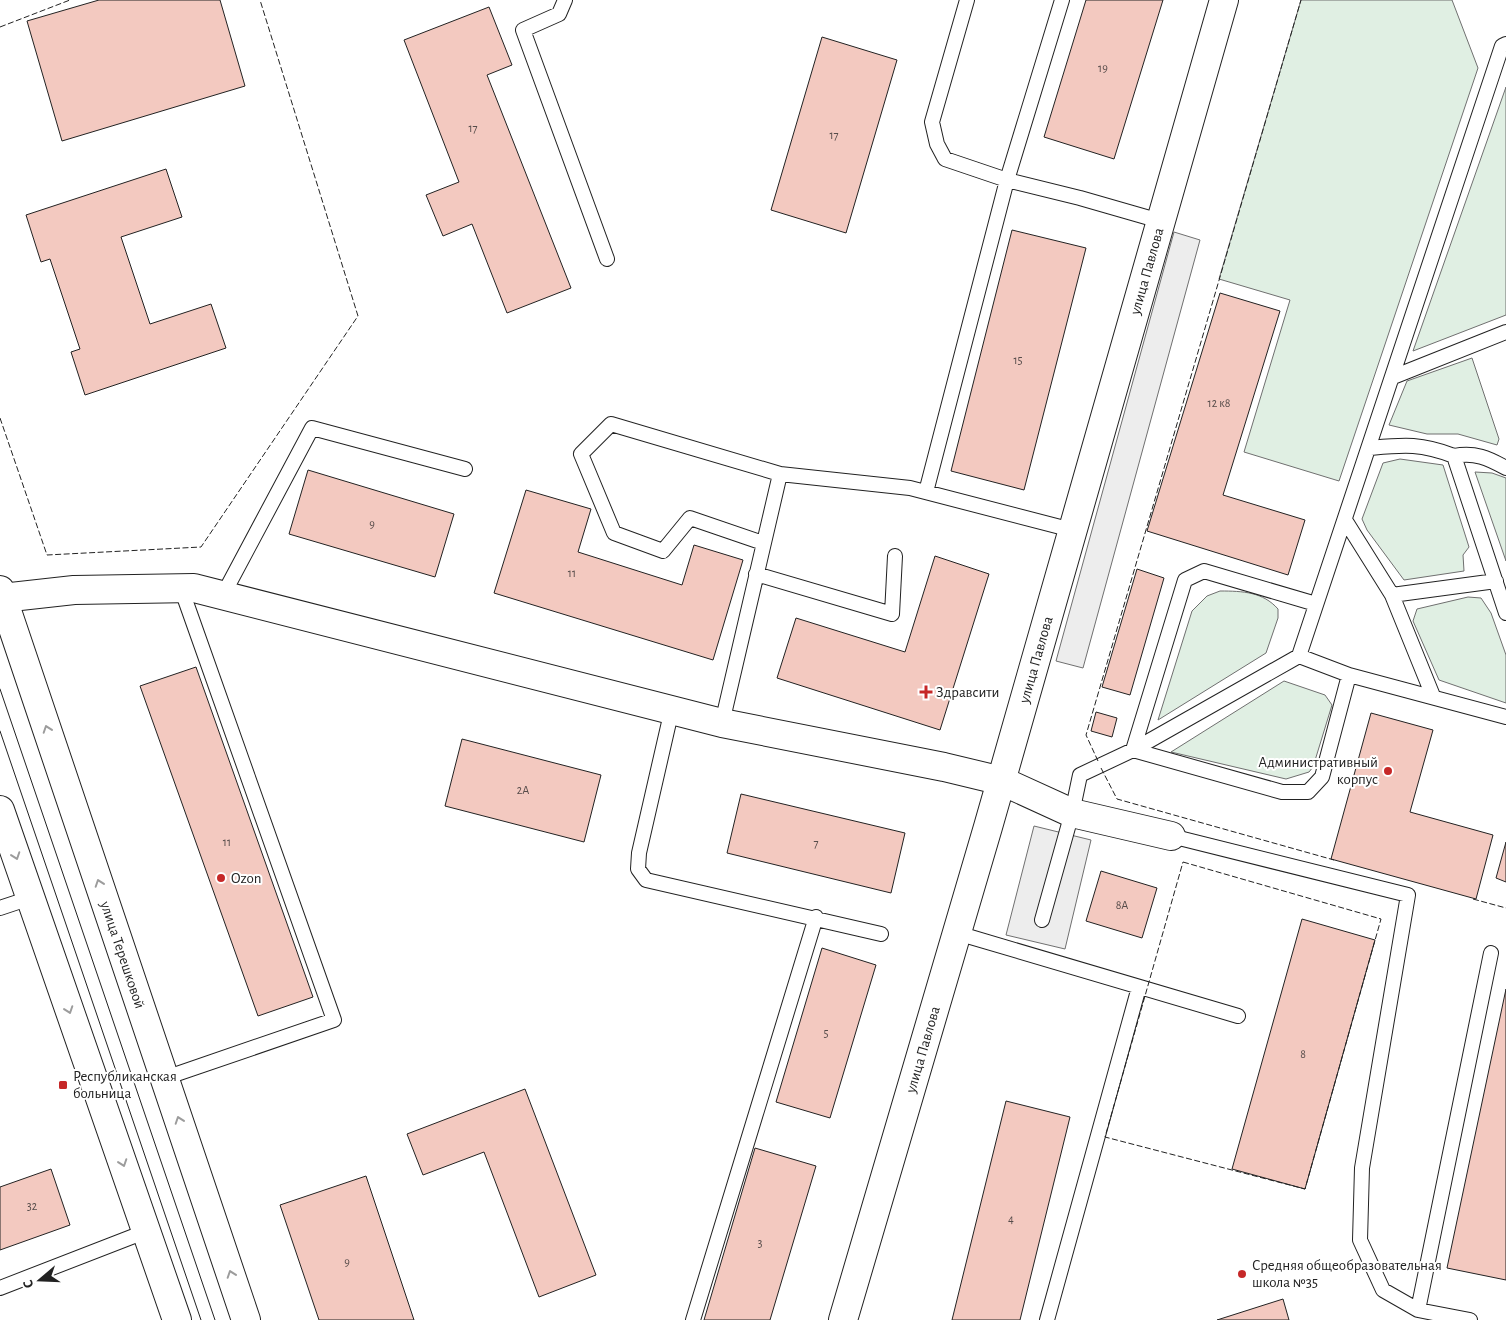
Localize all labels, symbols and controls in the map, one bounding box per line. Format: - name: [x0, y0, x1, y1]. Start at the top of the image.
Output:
- house number: 19: [1098, 62, 1108, 74]
- house number: 17: [468, 122, 478, 134]
- house number: 17: [829, 129, 839, 141]
- street label: улица Павлова: [1127, 226, 1167, 317]
- house number: 15: [1013, 354, 1023, 366]
- house number: 12 к8: [1208, 397, 1231, 409]
- house number: 9: [369, 518, 375, 530]
- house number: 11: [568, 567, 576, 579]
- street label: улица Павлова: [1016, 614, 1056, 706]
- place label: Здравсити: [936, 685, 1000, 700]
- marker: Здравсити: [920, 686, 932, 698]
- one-way arrow: [43, 725, 53, 734]
- place label: Административный корпус: [1258, 755, 1378, 787]
- marker: Административный корпус: [1382, 765, 1394, 777]
- house number: 2А: [517, 784, 529, 796]
- house number: 11: [223, 836, 231, 848]
- house number: 7: [813, 837, 819, 849]
- one-way arrow: [10, 852, 20, 860]
- place label: Ozon: [231, 871, 261, 886]
- marker: Ozon: [215, 872, 227, 884]
- one-way arrow: [95, 879, 105, 888]
- street label: улица Терешковой: [97, 899, 147, 1010]
- house number: 8А: [1116, 899, 1128, 911]
- street label: улица Павлова: [903, 1004, 943, 1096]
- one-way arrow: [63, 1005, 73, 1014]
- house number: 5: [823, 1027, 829, 1039]
- house number: 8: [1300, 1048, 1306, 1060]
- place label: Республиканская больница: [73, 1069, 177, 1101]
- marker: Республиканская больница: [57, 1079, 69, 1091]
- one-way arrow: [175, 1116, 185, 1125]
- one-way arrow: [117, 1158, 127, 1167]
- house number: 32: [27, 1200, 38, 1212]
- house number: 4: [1008, 1213, 1014, 1225]
- house number: 3: [758, 1237, 763, 1249]
- north arrow: [15, 1255, 65, 1305]
- house number: 9: [344, 1256, 350, 1268]
- place label: Средняя общеобразовательная школа №35: [1252, 1258, 1442, 1290]
- marker: Средняя общеобразовательная школа №35: [1236, 1268, 1248, 1280]
- one-way arrow: [227, 1270, 237, 1279]
- text: С: [21, 1278, 37, 1290]

